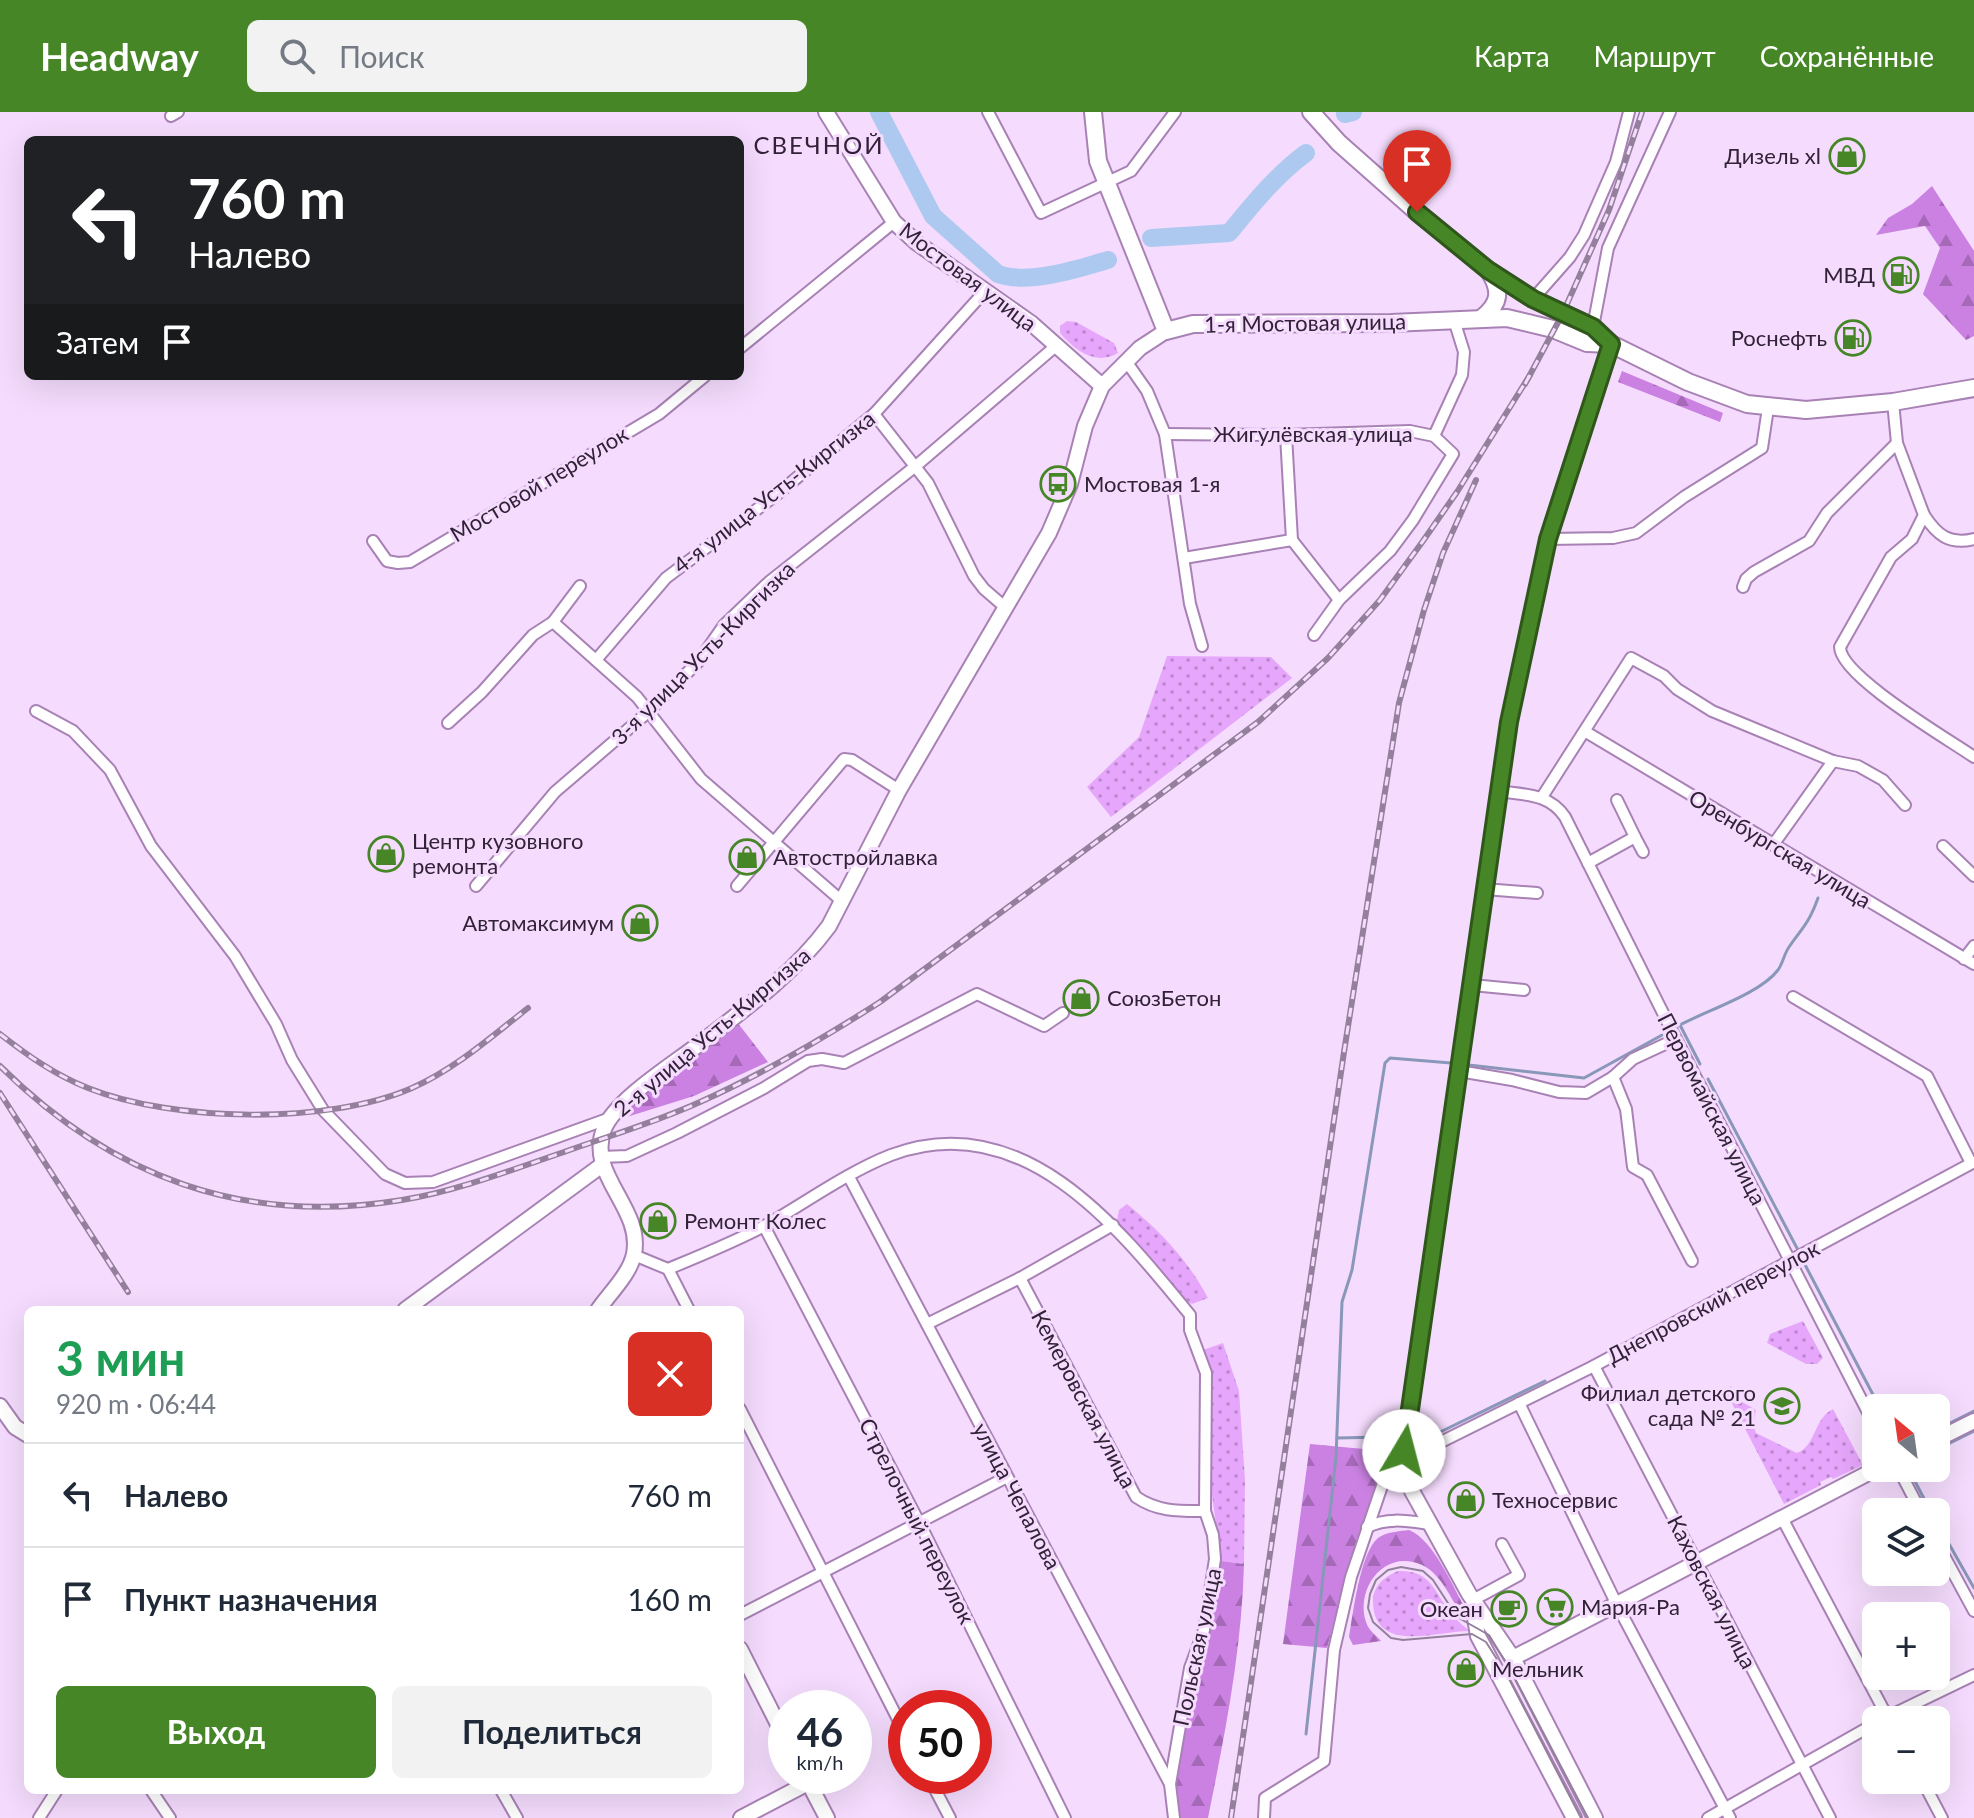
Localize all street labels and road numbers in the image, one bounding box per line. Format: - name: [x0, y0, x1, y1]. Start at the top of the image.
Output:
- street label: Мостовая улица: [894, 216, 1042, 337]
- street label: 1-я Мостовая улица: [1204, 307, 1406, 338]
- street label: 4-я улица Усть-Киргизка: [667, 404, 880, 579]
- street label: Мостовой переулок: [445, 420, 633, 547]
- street label: Жигулёвская улица: [1213, 420, 1413, 447]
- street label: 3-я улица Усть-Киргизка: [605, 555, 800, 750]
- street label: Оренбургская улица: [1684, 783, 1876, 914]
- street label: 2-я улица Усть-Киргизка: [608, 941, 816, 1122]
- street label: Первомайская улица: [1652, 1008, 1773, 1209]
- street label: Днепровский переулок: [1602, 1234, 1824, 1369]
- street label: Кемеровская улица: [1026, 1305, 1143, 1492]
- street label: Стрелочный переулок: [854, 1413, 981, 1629]
- street label: улица Чепалова: [967, 1418, 1067, 1574]
- street label: Каховская улица: [1662, 1510, 1763, 1673]
- street label: Польская улица: [1167, 1565, 1226, 1728]

